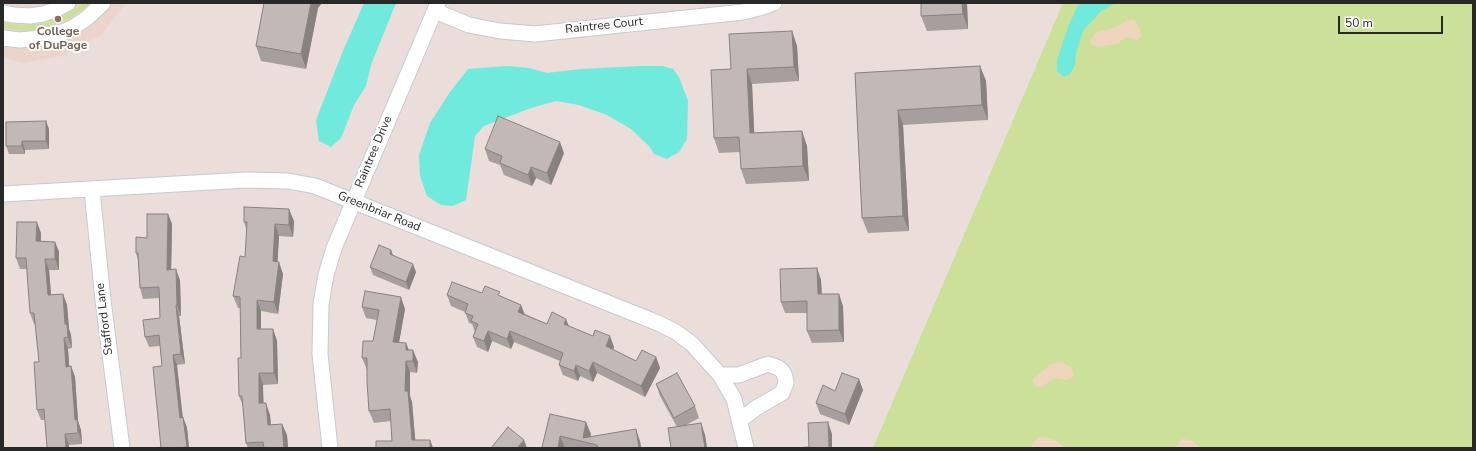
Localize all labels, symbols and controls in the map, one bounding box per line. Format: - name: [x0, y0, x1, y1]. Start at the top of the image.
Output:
- scale bar: [1340, 8, 1445, 34]
- marker: College of DuPage: [53, 14, 63, 24]
- street label: Raintree Court: [564, 15, 644, 37]
- text: 50 m: [1345, 15, 1373, 31]
- place label: College of DuPage: [29, 25, 87, 53]
- street label: Raintree Drive: [352, 114, 396, 190]
- street label: Greenbriar Road: [335, 189, 423, 235]
- street label: Stafford Lane: [93, 282, 117, 356]

